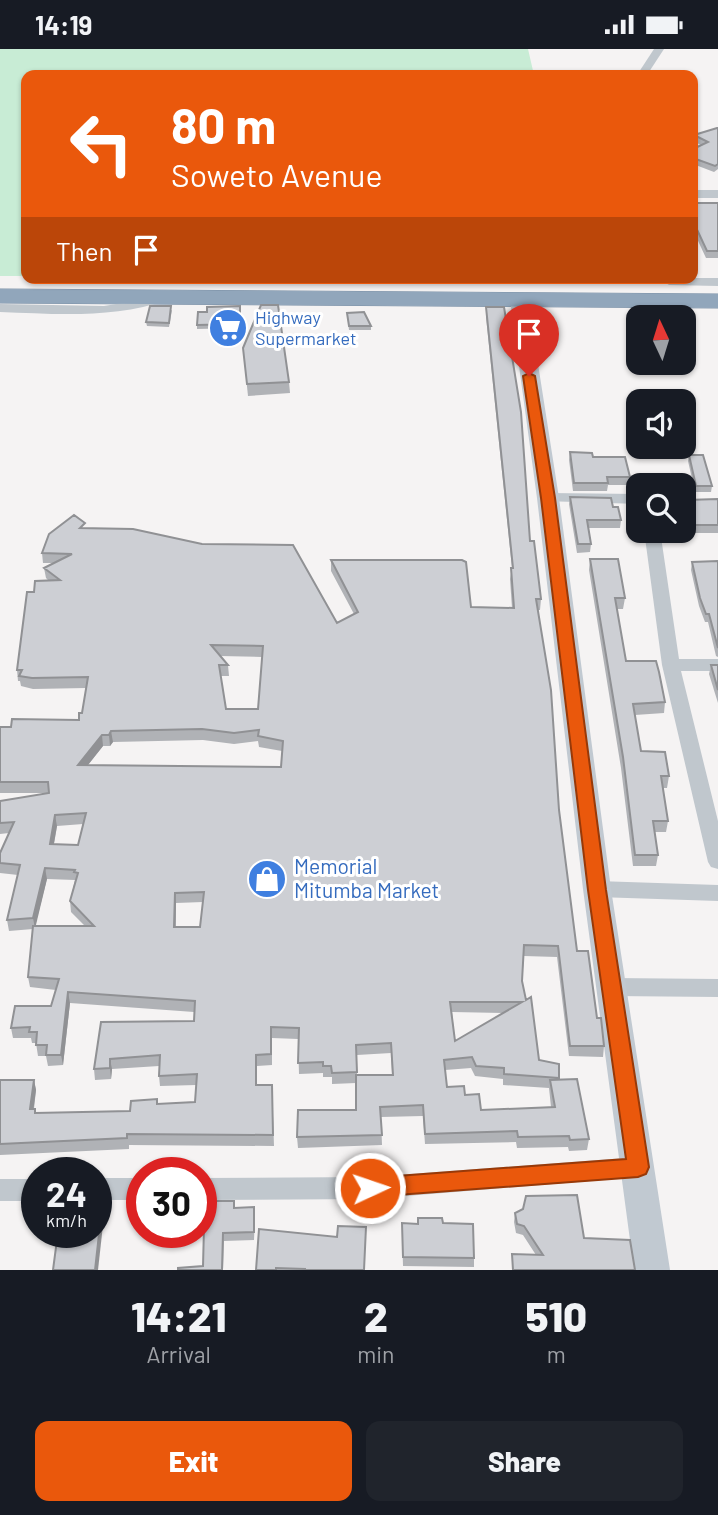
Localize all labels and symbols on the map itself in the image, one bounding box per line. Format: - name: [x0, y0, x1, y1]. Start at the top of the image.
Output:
- pin: [499, 304, 559, 376]
- north arrow: [626, 305, 696, 375]
- place label: Highway Supermarket: [255, 306, 356, 349]
- supermarket icon: Highway Supermarket: [207, 307, 249, 349]
- place label: Memorial Mitumba Market: [294, 853, 439, 902]
- shop icon: Memorial Mitumba Market: [246, 858, 288, 900]
- position arrow: [333, 1151, 407, 1225]
- speed limit sign: 30: [126, 1157, 217, 1248]

